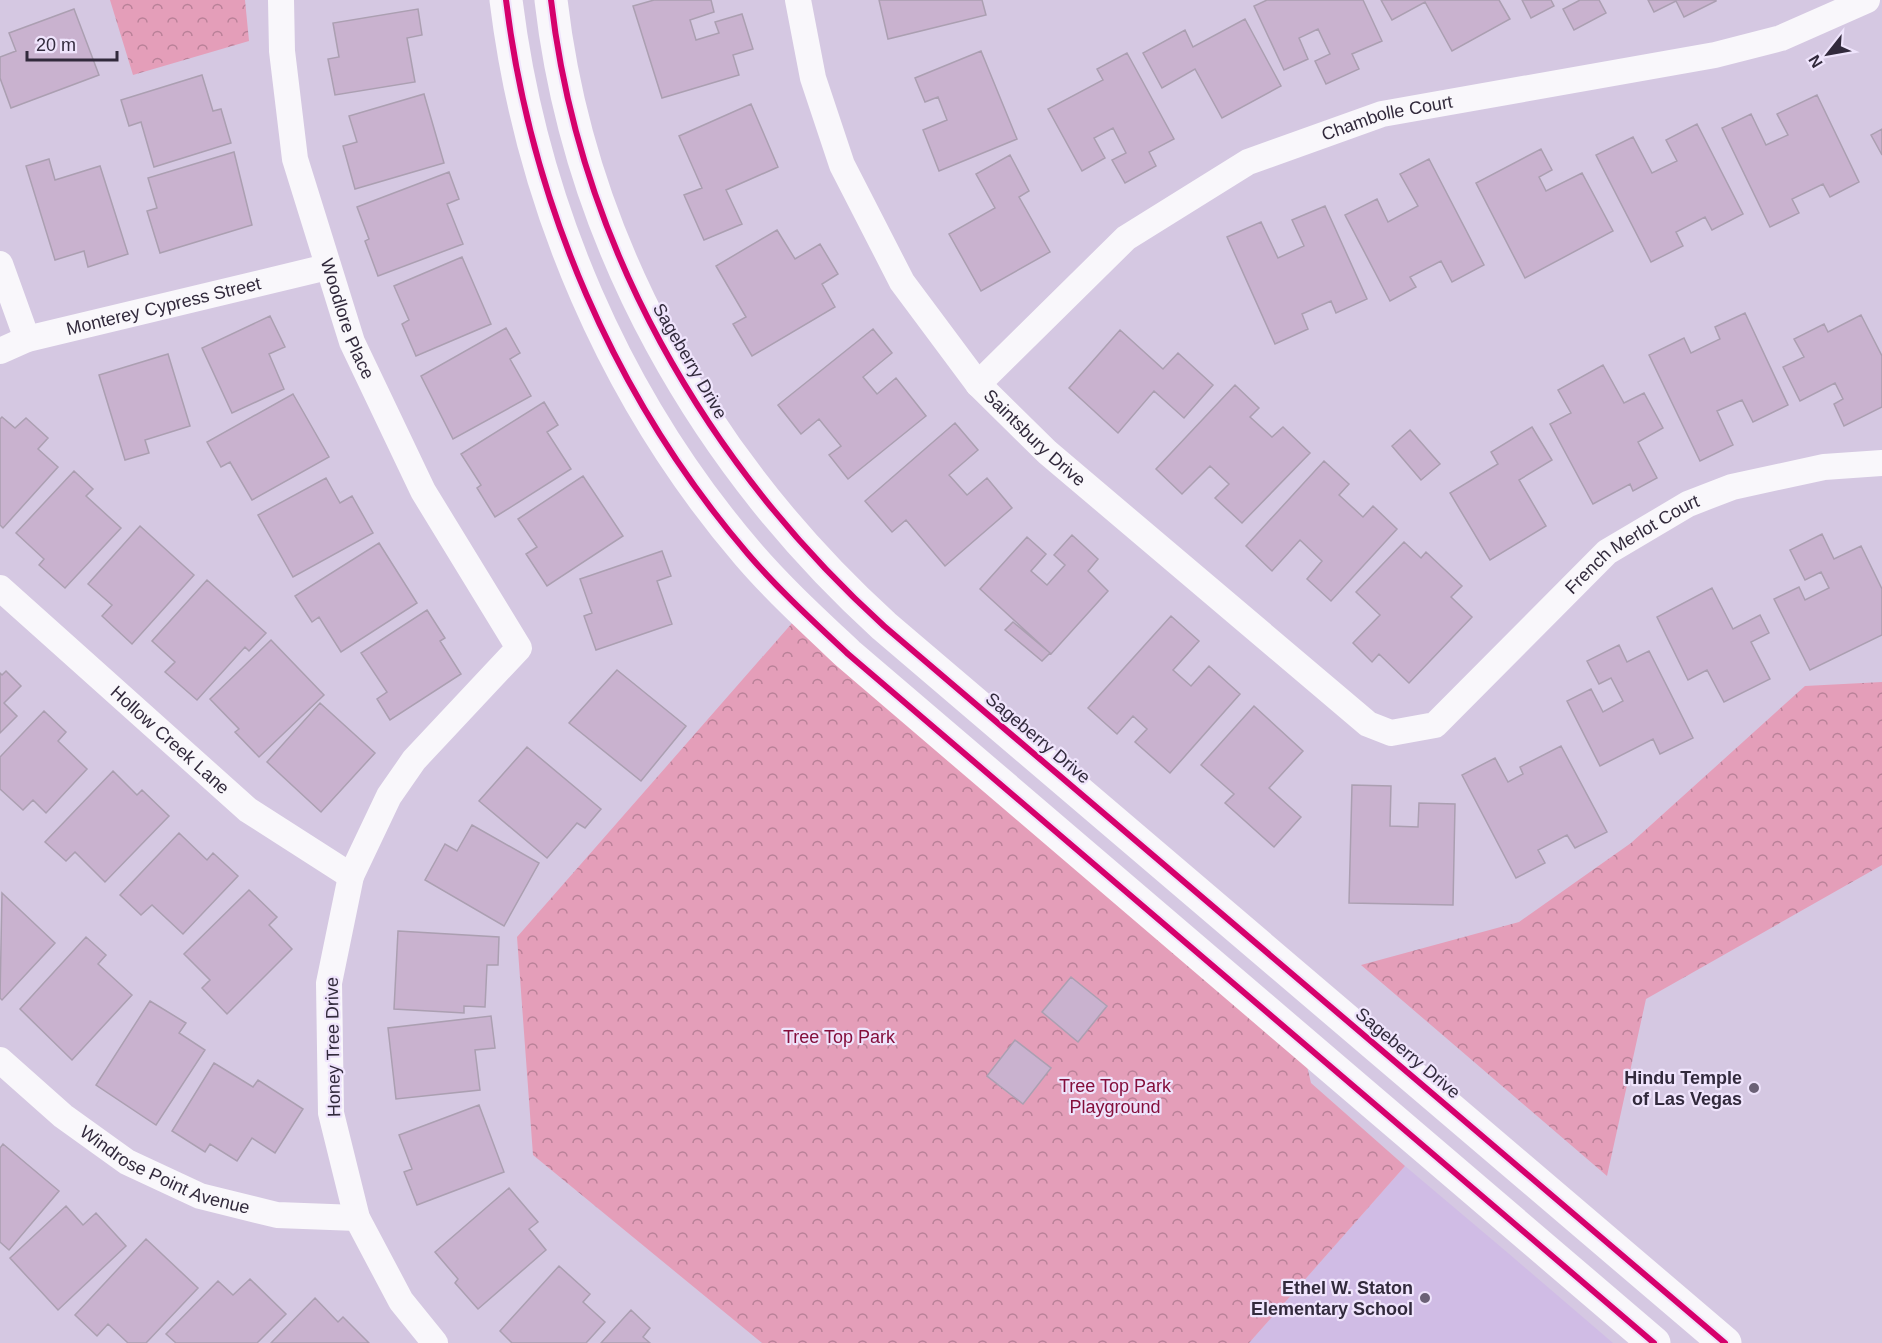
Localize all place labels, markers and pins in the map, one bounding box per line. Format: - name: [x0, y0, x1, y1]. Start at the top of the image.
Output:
- place label: Hindu Temple of Las Vegas: [1624, 1068, 1742, 1109]
- marker: Hindu Temple of Las Vegas: [1747, 1081, 1761, 1095]
- place label: Ethel W. Staton Elementary School: [1251, 1278, 1413, 1319]
- marker: Ethel W. Staton Elementary School: [1418, 1291, 1432, 1305]

